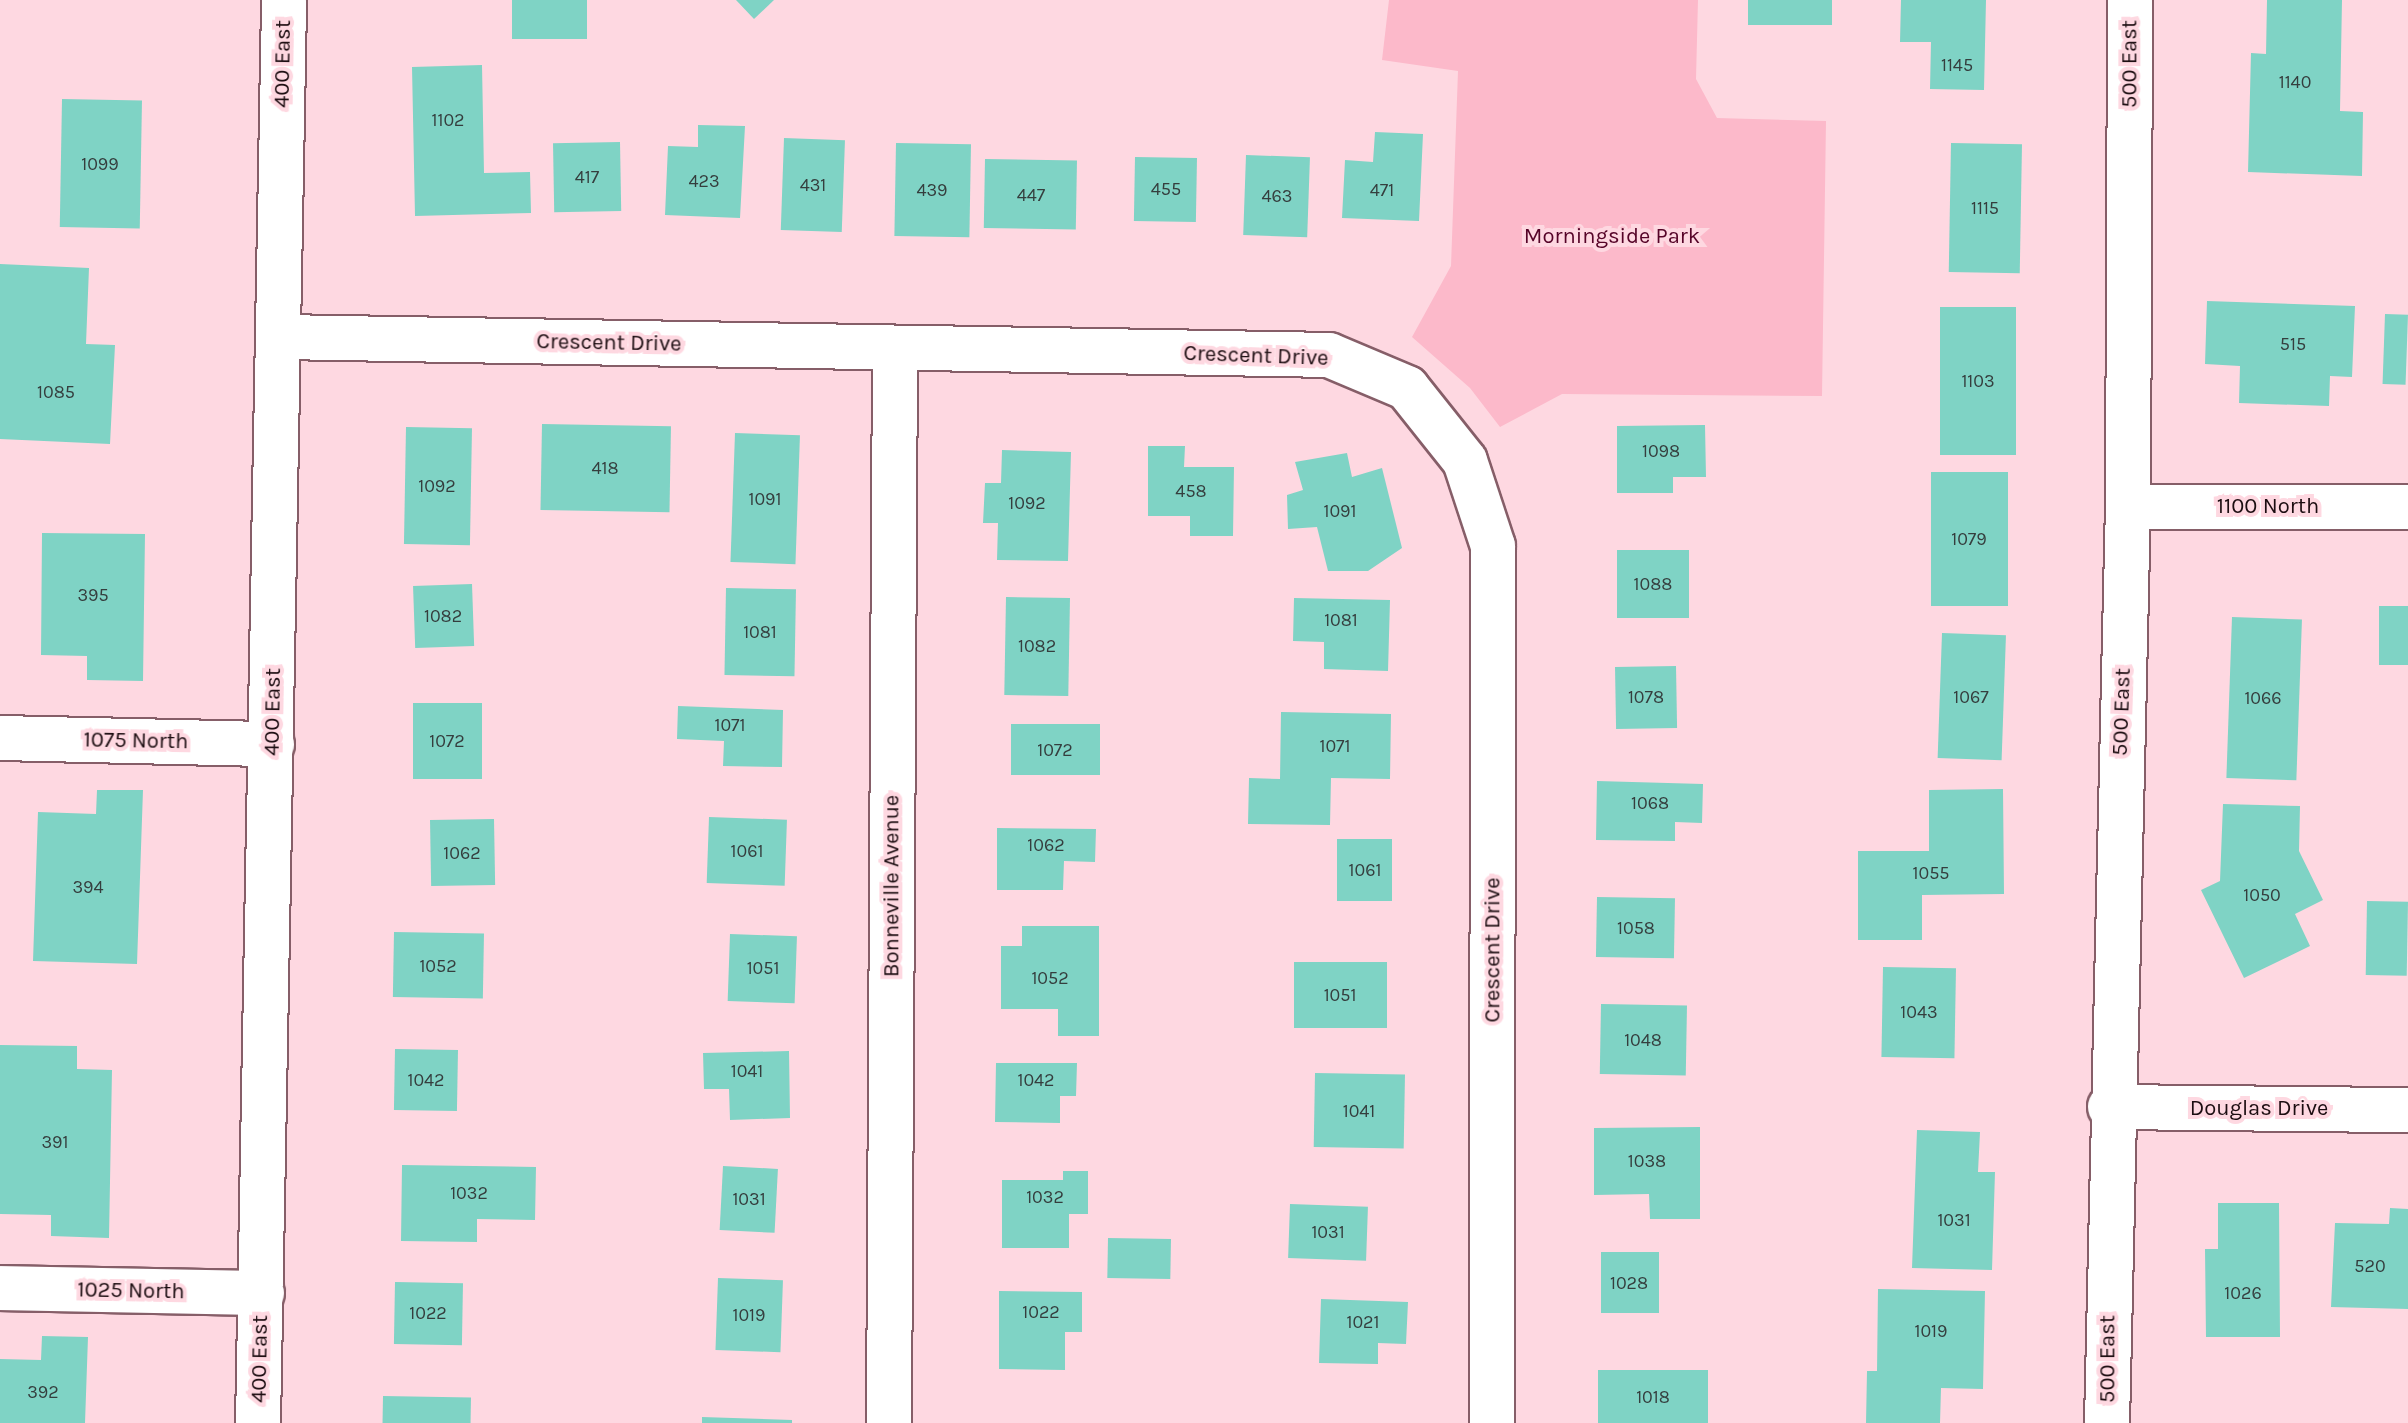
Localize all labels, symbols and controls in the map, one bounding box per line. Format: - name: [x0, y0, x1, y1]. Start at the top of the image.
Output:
- street label: 400 East: [269, 20, 297, 108]
- street label: 500 East: [2117, 20, 2143, 108]
- house number: 1145: [1941, 54, 1973, 76]
- house number: 1140: [2279, 71, 2311, 93]
- house number: 1102: [431, 109, 465, 131]
- house number: 1099: [81, 153, 119, 175]
- house number: 417: [575, 166, 599, 188]
- house number: 423: [688, 170, 720, 192]
- house number: 431: [800, 174, 826, 196]
- house number: 455: [1151, 178, 1181, 200]
- house number: 439: [916, 179, 948, 201]
- house number: 471: [1370, 179, 1394, 201]
- house number: 447: [1017, 184, 1045, 206]
- house number: 463: [1262, 185, 1292, 207]
- house number: 1115: [1971, 197, 1999, 219]
- park label: Morningside Park: [1524, 224, 1700, 250]
- street label: Crescent Drive: [536, 329, 682, 357]
- house number: 515: [2280, 333, 2306, 355]
- street label: Crescent Drive: [1183, 340, 1329, 372]
- house number: 1103: [1961, 370, 1995, 392]
- house number: 1085: [37, 381, 75, 403]
- house number: 1098: [1642, 440, 1680, 462]
- house number: 418: [591, 457, 619, 479]
- house number: 1092: [418, 475, 456, 497]
- house number: 458: [1175, 480, 1207, 502]
- house number: 1091: [748, 488, 782, 510]
- house number: 1092: [1008, 492, 1046, 514]
- street label: 1100 North: [2217, 494, 2319, 520]
- house number: 1091: [1323, 500, 1357, 522]
- house number: 1079: [1951, 528, 1987, 550]
- house number: 1088: [1634, 573, 1672, 595]
- house number: 395: [77, 584, 109, 606]
- house number: 1082: [424, 605, 462, 627]
- house number: 1081: [1324, 609, 1358, 631]
- house number: 1081: [743, 621, 777, 643]
- house number: 1082: [1018, 635, 1056, 657]
- street label: 400 East: [259, 668, 287, 756]
- street label: 500 East: [2107, 668, 2137, 756]
- house number: 1078: [1628, 686, 1664, 708]
- house number: 1067: [1953, 686, 1989, 708]
- house number: 1066: [2244, 687, 2282, 709]
- house number: 1071: [714, 714, 746, 736]
- street label: 1075 North: [83, 727, 189, 755]
- house number: 1072: [429, 730, 465, 752]
- house number: 1071: [1319, 735, 1351, 757]
- house number: 1072: [1037, 739, 1073, 761]
- house number: 1068: [1631, 792, 1669, 814]
- street label: Bonneville Avenue: [879, 795, 905, 977]
- house number: 1062: [1027, 834, 1065, 856]
- house number: 1061: [731, 840, 763, 862]
- house number: 1062: [443, 842, 481, 864]
- house number: 1061: [1349, 859, 1381, 881]
- house number: 1055: [1913, 862, 1949, 884]
- house number: 394: [72, 876, 104, 898]
- street label: Crescent Drive: [1480, 877, 1506, 1023]
- house number: 1050: [2243, 884, 2281, 906]
- house number: 1058: [1617, 917, 1655, 939]
- house number: 1052: [419, 955, 457, 977]
- house number: 1051: [747, 957, 779, 979]
- house number: 1052: [1031, 967, 1069, 989]
- house number: 1051: [1324, 984, 1356, 1006]
- house number: 1043: [1900, 1001, 1938, 1023]
- house number: 1048: [1624, 1029, 1662, 1051]
- house number: 1041: [731, 1060, 763, 1082]
- house number: 1042: [407, 1069, 445, 1091]
- house number: 1042: [1017, 1069, 1055, 1091]
- street label: Douglas Drive: [2190, 1096, 2328, 1122]
- house number: 1041: [1343, 1100, 1375, 1122]
- house number: 391: [41, 1131, 69, 1153]
- house number: 1038: [1628, 1150, 1666, 1172]
- house number: 1032: [450, 1182, 488, 1204]
- house number: 1032: [1026, 1186, 1064, 1208]
- house number: 1031: [732, 1188, 766, 1210]
- house number: 1031: [1937, 1209, 1971, 1231]
- house number: 1031: [1311, 1221, 1345, 1243]
- house number: 520: [2354, 1255, 2386, 1277]
- house number: 1028: [1610, 1272, 1648, 1294]
- street label: 1025 North: [77, 1277, 185, 1305]
- house number: 1026: [2224, 1282, 2262, 1304]
- house number: 1022: [1022, 1301, 1060, 1323]
- house number: 1022: [409, 1302, 447, 1324]
- house number: 1019: [732, 1304, 766, 1326]
- house number: 1021: [1346, 1311, 1380, 1333]
- street label: 400 East: [246, 1315, 274, 1403]
- street label: 500 East: [2095, 1315, 2121, 1403]
- house number: 1019: [1914, 1320, 1948, 1342]
- house number: 392: [27, 1381, 59, 1403]
- house number: 1018: [1636, 1386, 1670, 1408]

